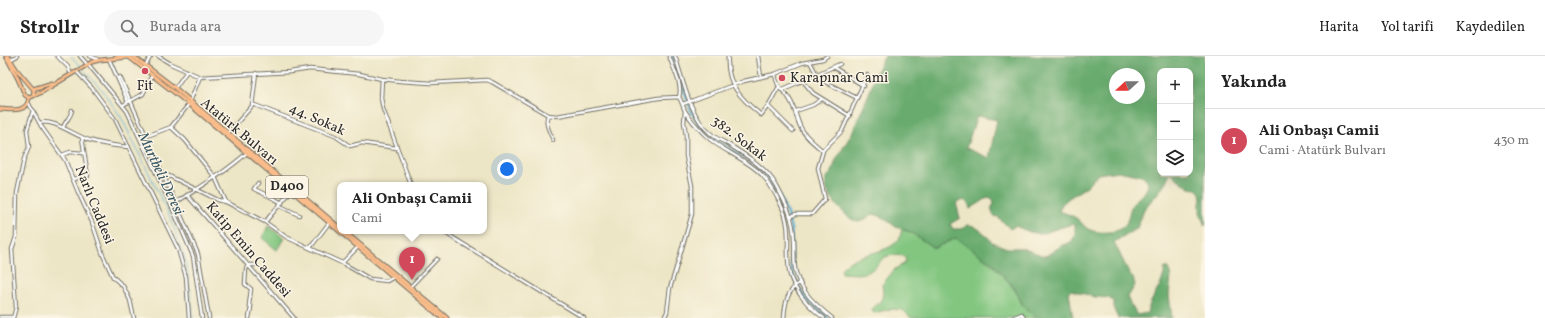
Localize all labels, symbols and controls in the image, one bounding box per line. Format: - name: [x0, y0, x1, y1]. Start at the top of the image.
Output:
- search box: [104, 10, 384, 46]
- text: Strollr: [20, 15, 80, 41]
- icon: search: [118, 17, 140, 39]
- text: Burada ara: [150, 17, 221, 38]
- text: Harita: [1319, 18, 1359, 37]
- text: Yol tarifi: [1381, 18, 1434, 37]
- text: Kaydedilen: [1456, 18, 1525, 37]
- marker: Fit: [140, 66, 150, 76]
- north arrow: [1109, 68, 1145, 104]
- map controls: [1157, 68, 1193, 176]
- button: +: [1157, 68, 1193, 104]
- place label: Karapınar Cami: [790, 69, 888, 88]
- text: Yakında: [1221, 71, 1287, 94]
- marker: Karapınar Cami: [777, 73, 787, 83]
- place label: Fit: [137, 77, 153, 96]
- street label: Atatürk Bulvarı: [196, 94, 282, 170]
- street label: 44. Sokak: [286, 99, 349, 141]
- button: −: [1157, 104, 1193, 140]
- street label: 382. Sokak: [707, 112, 771, 166]
- text: Ali Onbaşı Camii: [1259, 121, 1379, 142]
- water label: Murtbeli Deresi: [131, 128, 189, 219]
- text: 1: [1231, 132, 1237, 150]
- text: 430 m: [1493, 132, 1529, 150]
- button: layers: [1157, 140, 1193, 176]
- text: Cami · Atatürk Bulvarı: [1259, 142, 1386, 160]
- your location: [497, 159, 517, 179]
- street label: Narlı Caddesi: [70, 163, 118, 247]
- road number: D400: [266, 176, 308, 198]
- popup: [337, 182, 487, 234]
- text: Ali Onbaşı Camii: [352, 189, 472, 210]
- street label: Katip Emin Caddesi: [201, 198, 295, 302]
- text: Cami: [352, 210, 382, 228]
- pin: 1: [399, 247, 425, 280]

